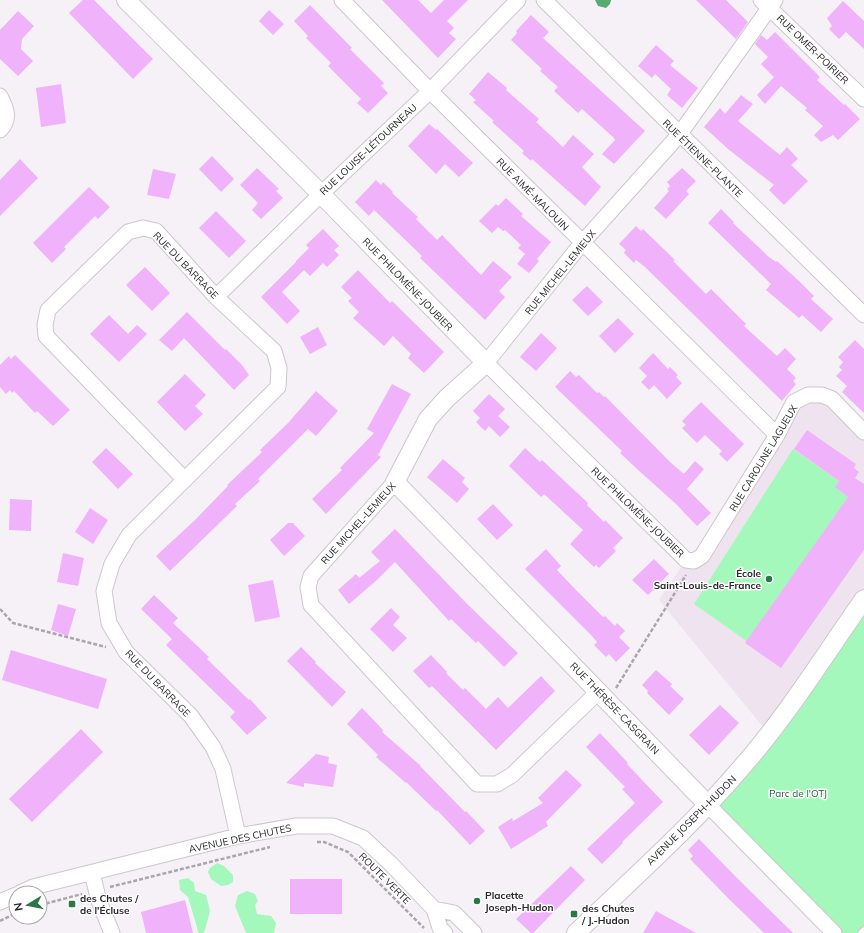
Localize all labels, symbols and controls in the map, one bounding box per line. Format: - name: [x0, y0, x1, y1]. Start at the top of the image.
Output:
- street label: RUE OMER-POIRIER: [774, 12, 851, 87]
- street label: RUE LOUISE-LÉTOURNEAU: [317, 101, 420, 198]
- street label: RUE ÉTIENNE-PLANTE: [660, 117, 746, 200]
- street label: RUE AIMÉ-MALOUIN: [494, 155, 572, 233]
- street label: RUE MICHEL-LEMIEUX: [522, 227, 599, 317]
- street label: RUE DU BARRAGE: [150, 229, 221, 302]
- street label: RUE PHILOMÈNE-JOUBIER: [360, 235, 456, 334]
- street label: RUE CAROLINE LAGUEUX: [726, 402, 801, 514]
- street label: RUE PHILOMÈNE-JOUBIER: [588, 464, 687, 560]
- street label: RUE MICHEL-LEMIEUX: [318, 479, 399, 567]
- place label: École Saint-Louis-de-France: [654, 567, 762, 592]
- marker: École Saint-Louis-de-France: [764, 574, 774, 584]
- street label: RUE DU BARRAGE: [122, 647, 193, 720]
- street label: RUE THÉRÈSE-CASGRAIN: [567, 660, 662, 757]
- street label: AVENUE JOSEPH-HUDON: [644, 773, 739, 868]
- park label: Parc de l'OTJ: [769, 787, 827, 800]
- street label: AVENUE DES CHUTES: [187, 821, 293, 856]
- street label: ROUTE VERTE: [356, 850, 413, 907]
- north arrow: [8, 885, 48, 925]
- place label: Placette Joseph-Hudon: [485, 889, 554, 914]
- place label: des Chutes / de l'Écluse: [80, 892, 139, 917]
- marker: Placette Joseph-Hudon: [472, 896, 482, 906]
- marker: des Chutes / de l'Écluse: [67, 899, 77, 909]
- text: N: [11, 901, 26, 912]
- place label: des Chutes / J.-Hudon: [581, 902, 635, 927]
- marker: des Chutes / J.-Hudon: [569, 909, 579, 919]

